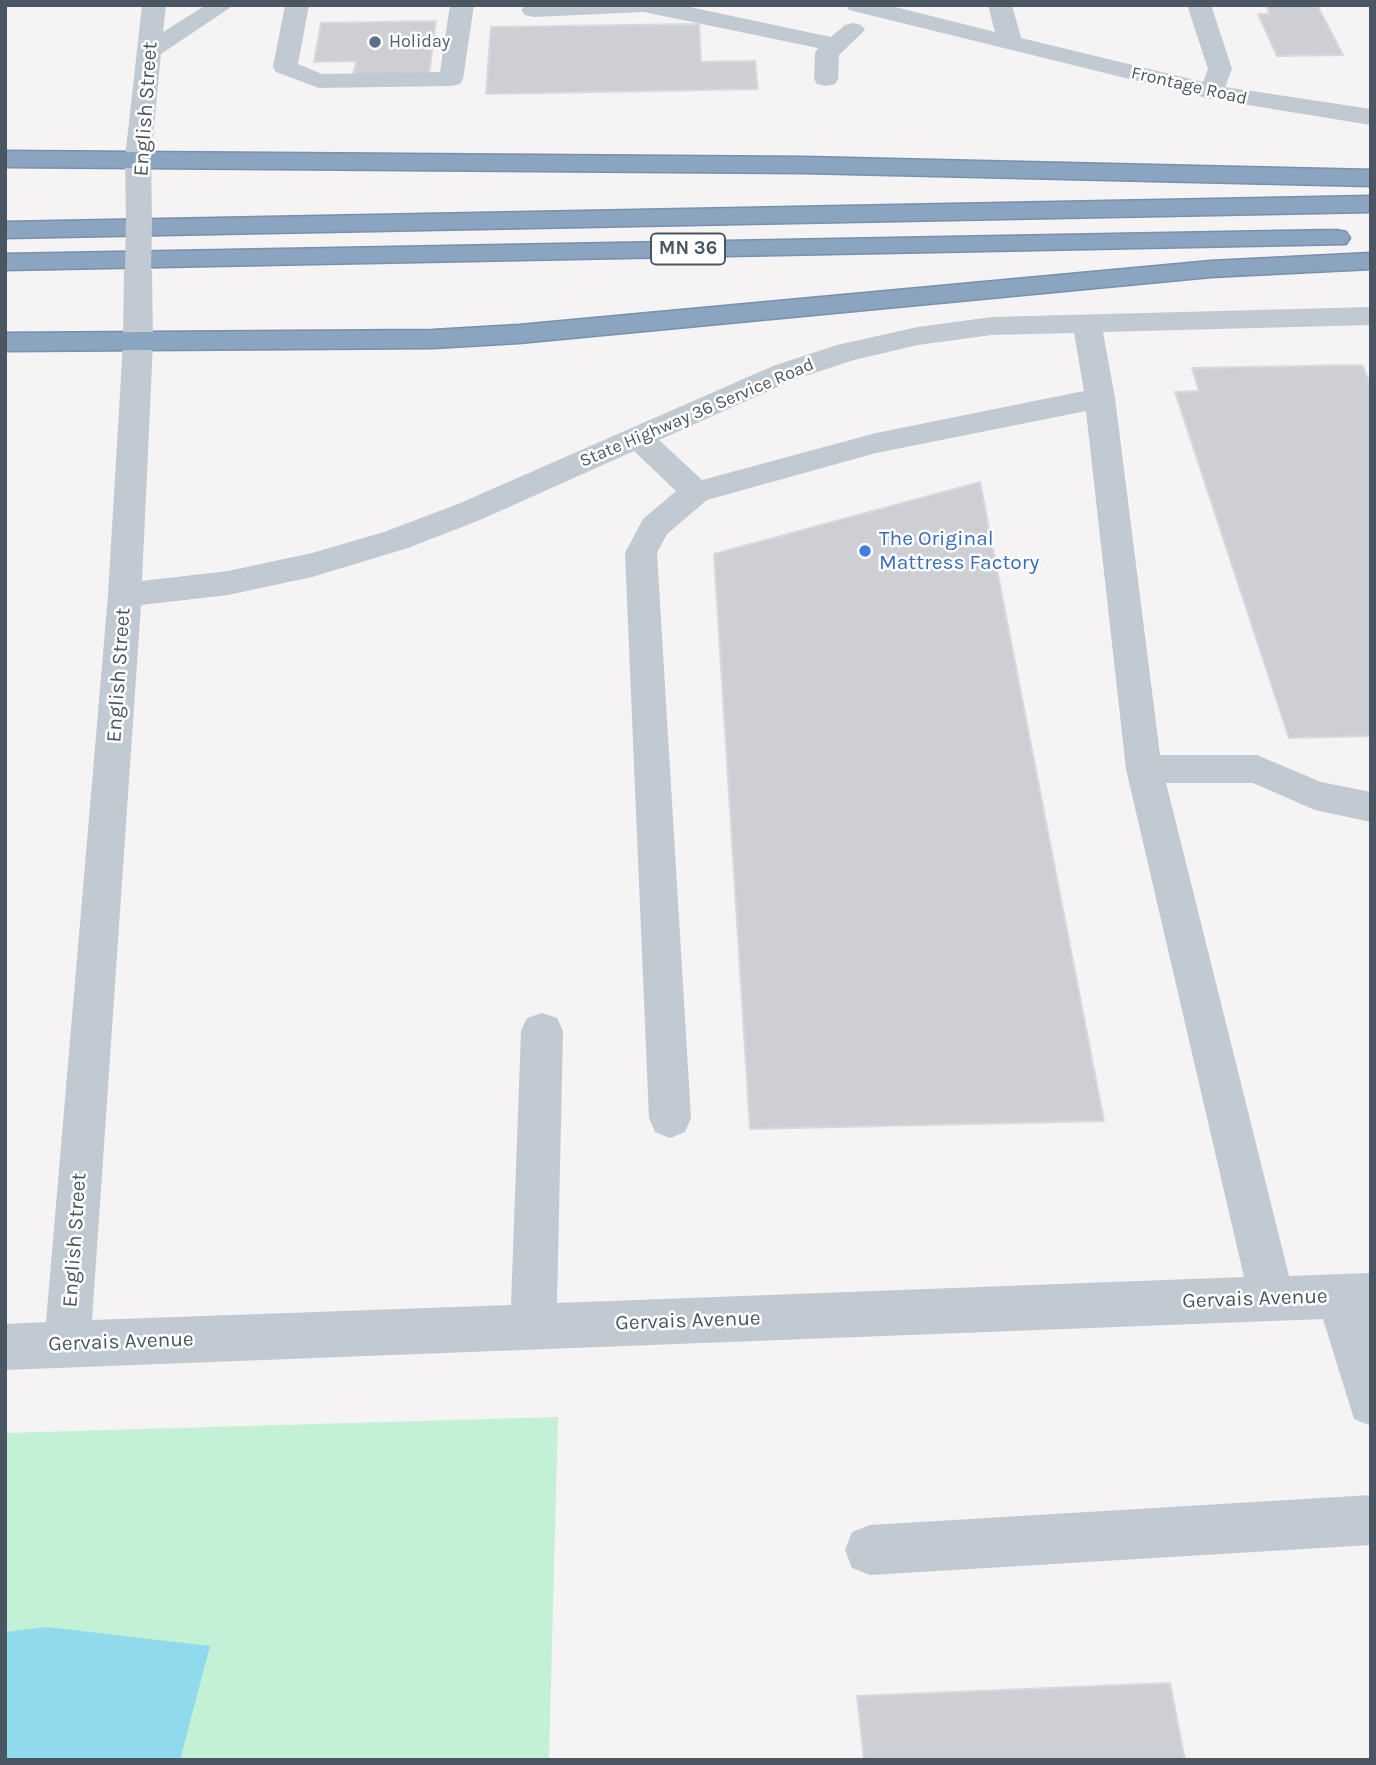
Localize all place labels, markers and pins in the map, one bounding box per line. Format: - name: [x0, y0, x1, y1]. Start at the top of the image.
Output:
- place label: Holiday: [389, 31, 450, 53]
- marker: Holiday: [367, 34, 383, 50]
- place label: The Original Mattress Factory: [879, 526, 1039, 576]
- marker: The Original Mattress Factory: [857, 543, 873, 559]

